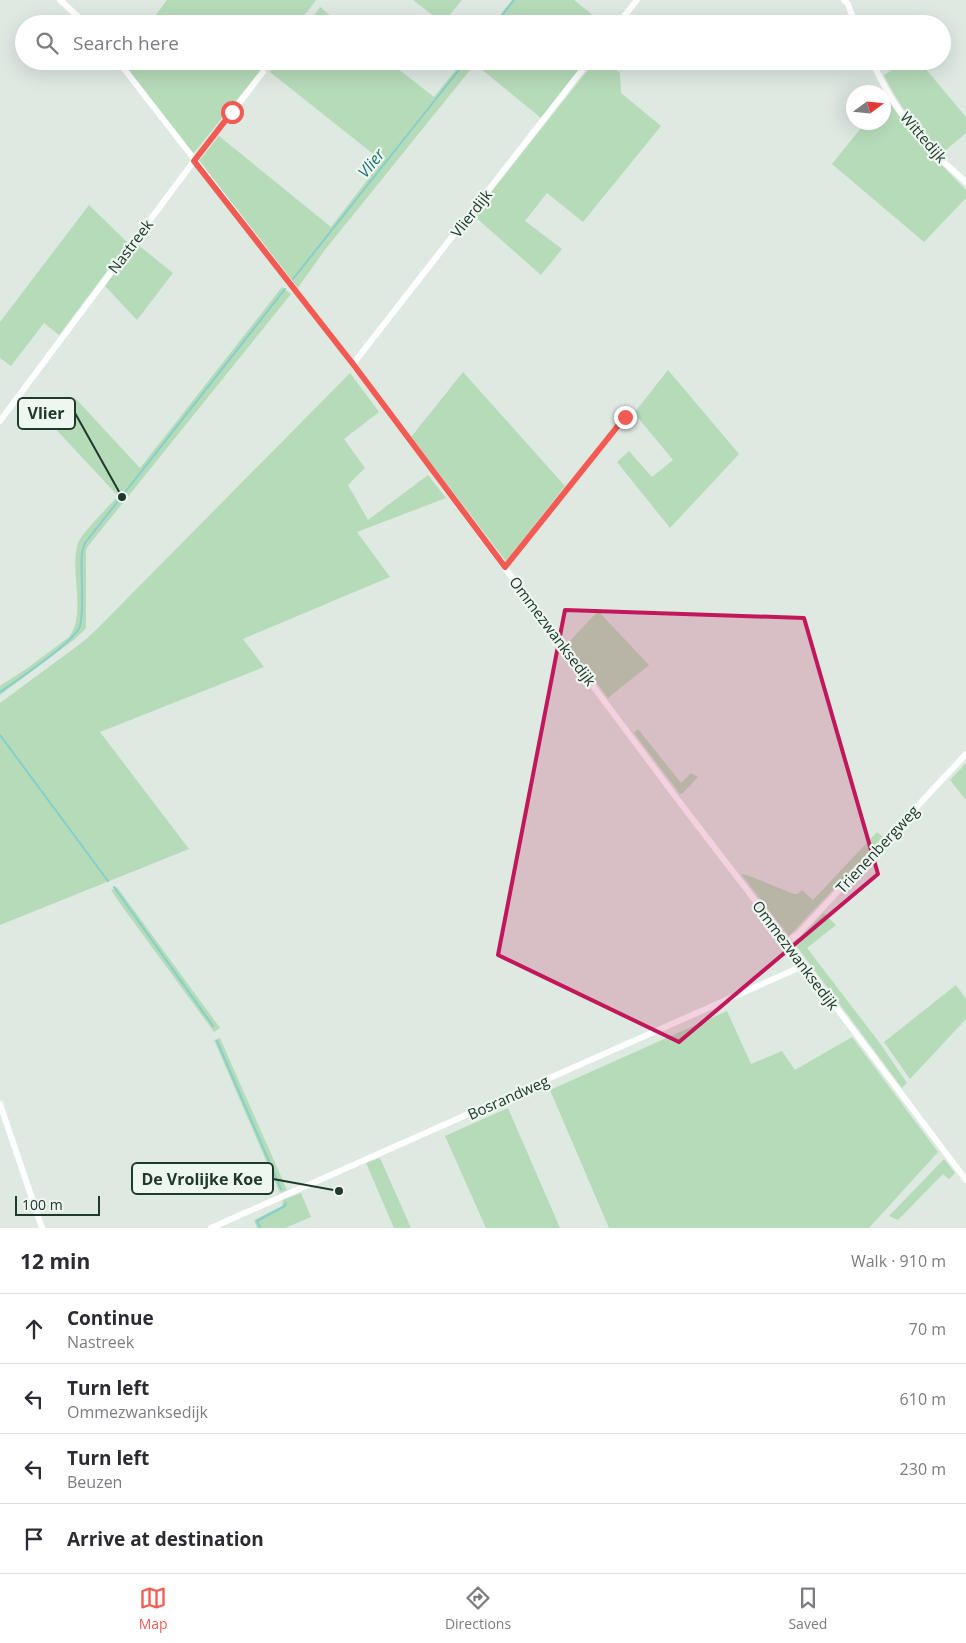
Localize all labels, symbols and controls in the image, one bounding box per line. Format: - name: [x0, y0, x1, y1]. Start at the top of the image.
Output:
- search box: [15, 15, 951, 70]
- icon: search: [33, 29, 61, 57]
- text: Search here: [73, 30, 179, 56]
- north arrow: [846, 85, 891, 130]
- route start: [221, 101, 244, 124]
- street label: Wittedijk: [896, 107, 952, 167]
- water label: Vlier: [353, 143, 390, 182]
- street label: Vlierdijk: [446, 185, 496, 241]
- street label: Nastreek: [103, 215, 157, 277]
- callout: Vlier: [18, 398, 75, 429]
- text: Vlier: [28, 402, 64, 424]
- route end: [614, 406, 637, 429]
- street label: Ommezwanksedijk: [505, 572, 601, 690]
- street label: Trienenbergweg: [831, 801, 923, 897]
- street label: Ommezwanksedijk: [748, 896, 844, 1014]
- street label: Bosrandweg: [464, 1070, 552, 1124]
- callout: De Vrolijke Koe: [132, 1163, 273, 1194]
- text: De Vrolijke Koe: [141, 1168, 263, 1190]
- scale bar: [15, 1193, 100, 1216]
- text: 100 m: [22, 1195, 63, 1214]
- text: 12 min: [20, 1247, 90, 1275]
- text: Walk · 910 m: [851, 1250, 946, 1272]
- text: Continue: [67, 1305, 154, 1331]
- icon: ahead: [20, 1315, 48, 1343]
- text: 70 m: [909, 1318, 946, 1340]
- text: Nastreek: [67, 1331, 134, 1353]
- text: Turn left: [67, 1375, 149, 1401]
- icon: left: [20, 1385, 48, 1413]
- text: 610 m: [900, 1388, 946, 1410]
- text: Ommezwanksedijk: [67, 1401, 208, 1423]
- text: Turn left: [67, 1445, 149, 1471]
- icon: left: [20, 1455, 48, 1483]
- text: 230 m: [900, 1458, 946, 1480]
- text: Beuzen: [67, 1471, 122, 1493]
- icon: arrive: [20, 1525, 48, 1553]
- text: Arrive at destination: [67, 1526, 264, 1552]
- tab: Map: [139, 1584, 168, 1633]
- tab: Directions: [445, 1584, 511, 1633]
- tab: Saved: [788, 1584, 827, 1633]

